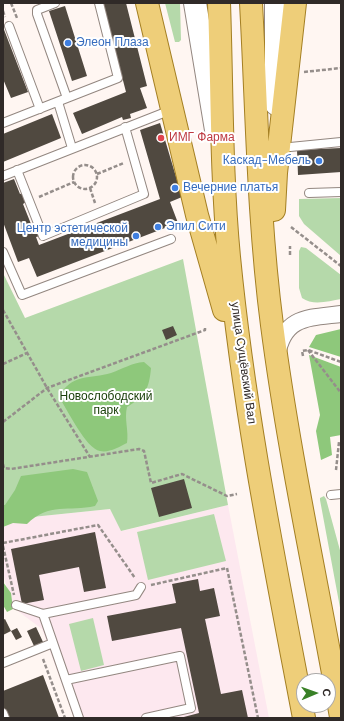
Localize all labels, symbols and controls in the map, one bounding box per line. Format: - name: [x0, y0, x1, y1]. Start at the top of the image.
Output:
- place label: Элеон Плаза: [76, 36, 149, 50]
- marker: Элеон Плаза: [63, 38, 73, 48]
- place label: ИМГ Фарма: [169, 131, 235, 145]
- marker: ИМГ Фарма: [156, 133, 166, 143]
- place label: Каскад-Мебель: [223, 154, 311, 168]
- marker: Каскад-Мебель: [314, 156, 324, 166]
- place label: Вечерние платья: [183, 181, 278, 195]
- marker: Вечерние платья: [170, 183, 180, 193]
- place label: Эпил Сити: [166, 220, 226, 234]
- place label: Центр эстетической медицины: [17, 222, 128, 250]
- marker: Эпил Сити: [153, 222, 163, 232]
- marker: Центр эстетической медицины: [131, 231, 141, 241]
- street label: улица Сущёвский Вал: [227, 301, 259, 425]
- park label: Новослободский парк: [59, 390, 153, 418]
- north arrow: [296, 673, 336, 713]
- text: С: [320, 688, 334, 697]

